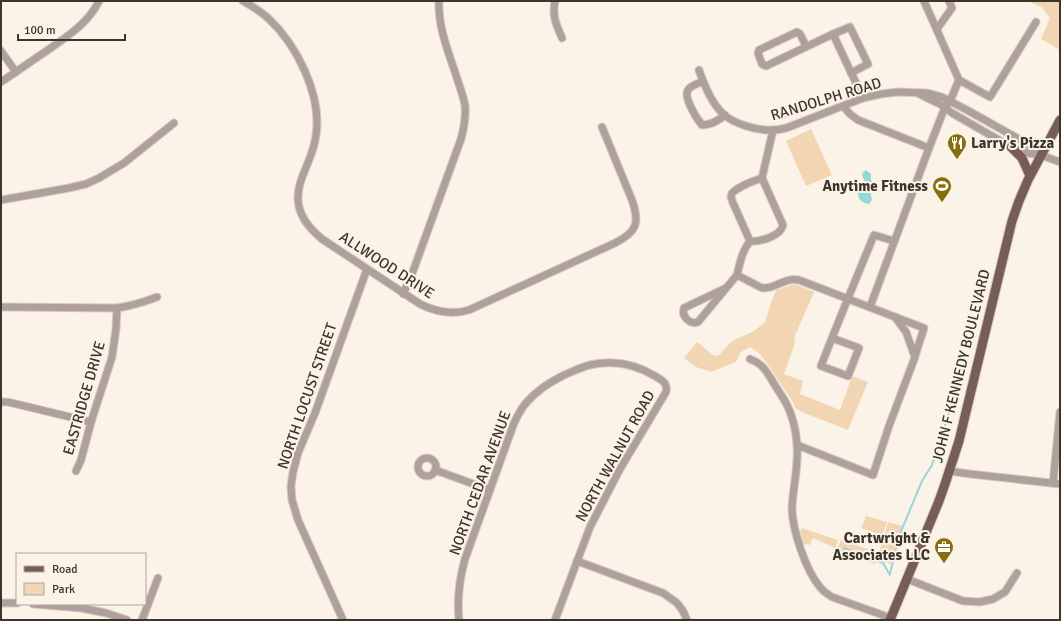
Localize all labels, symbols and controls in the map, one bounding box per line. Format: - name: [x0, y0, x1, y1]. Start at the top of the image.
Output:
- scale bar: [18, 16, 125, 42]
- text: 100 m: [24, 23, 56, 38]
- street label: RANDOLPH ROAD: [768, 74, 884, 124]
- restaurant icon: Larry's Pizza: [946, 132, 968, 160]
- place label: Larry's Pizza: [971, 134, 1055, 152]
- sports icon: Anytime Fitness: [931, 175, 953, 203]
- place label: Anytime Fitness: [823, 177, 928, 195]
- street label: ALLWOOD DRIVE: [336, 228, 438, 302]
- street label: JOHN F KENNEDY BOULEVARD: [928, 267, 994, 465]
- street label: NORTH LOCUST STREET: [274, 320, 341, 471]
- street label: EASTRIDGE DRIVE: [59, 339, 109, 457]
- street label: NORTH WALNUT ROAD: [571, 387, 659, 525]
- street label: NORTH CEDAR AVENUE: [445, 408, 515, 558]
- place label: Cartwright & Associates LLC: [832, 529, 930, 564]
- office icon: Cartwright & Associates LLC: [933, 536, 955, 564]
- legend: [16, 553, 146, 605]
- text: Road: [52, 562, 78, 577]
- text: Park: [52, 582, 75, 597]

